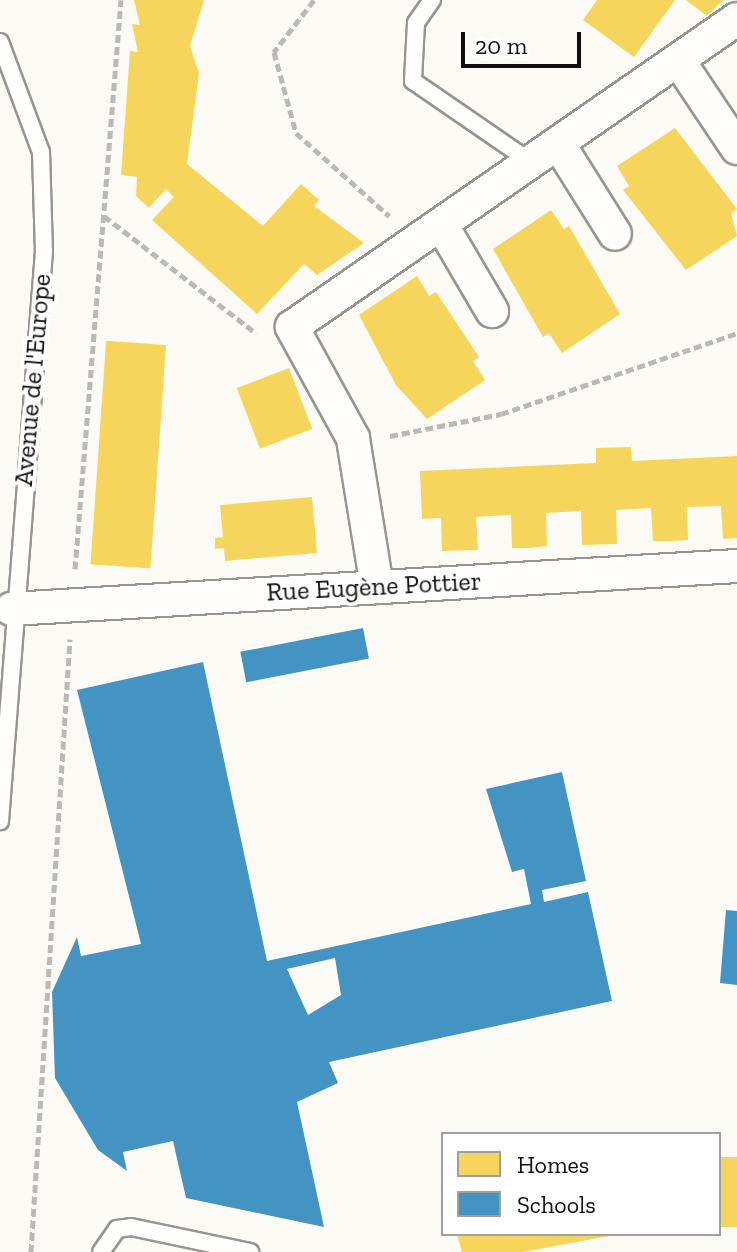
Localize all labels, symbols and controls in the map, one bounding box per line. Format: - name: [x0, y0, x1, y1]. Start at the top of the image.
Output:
- scale bar: [465, 16, 585, 66]
- text: 20 m: [475, 31, 527, 60]
- street label: Avenue de l'Europe: [8, 273, 58, 487]
- street label: Rue Eugène Pottier: [266, 566, 482, 608]
- legend: [441, 1132, 721, 1236]
- text: Homes: [517, 1150, 589, 1179]
- text: Schools: [517, 1190, 596, 1219]

